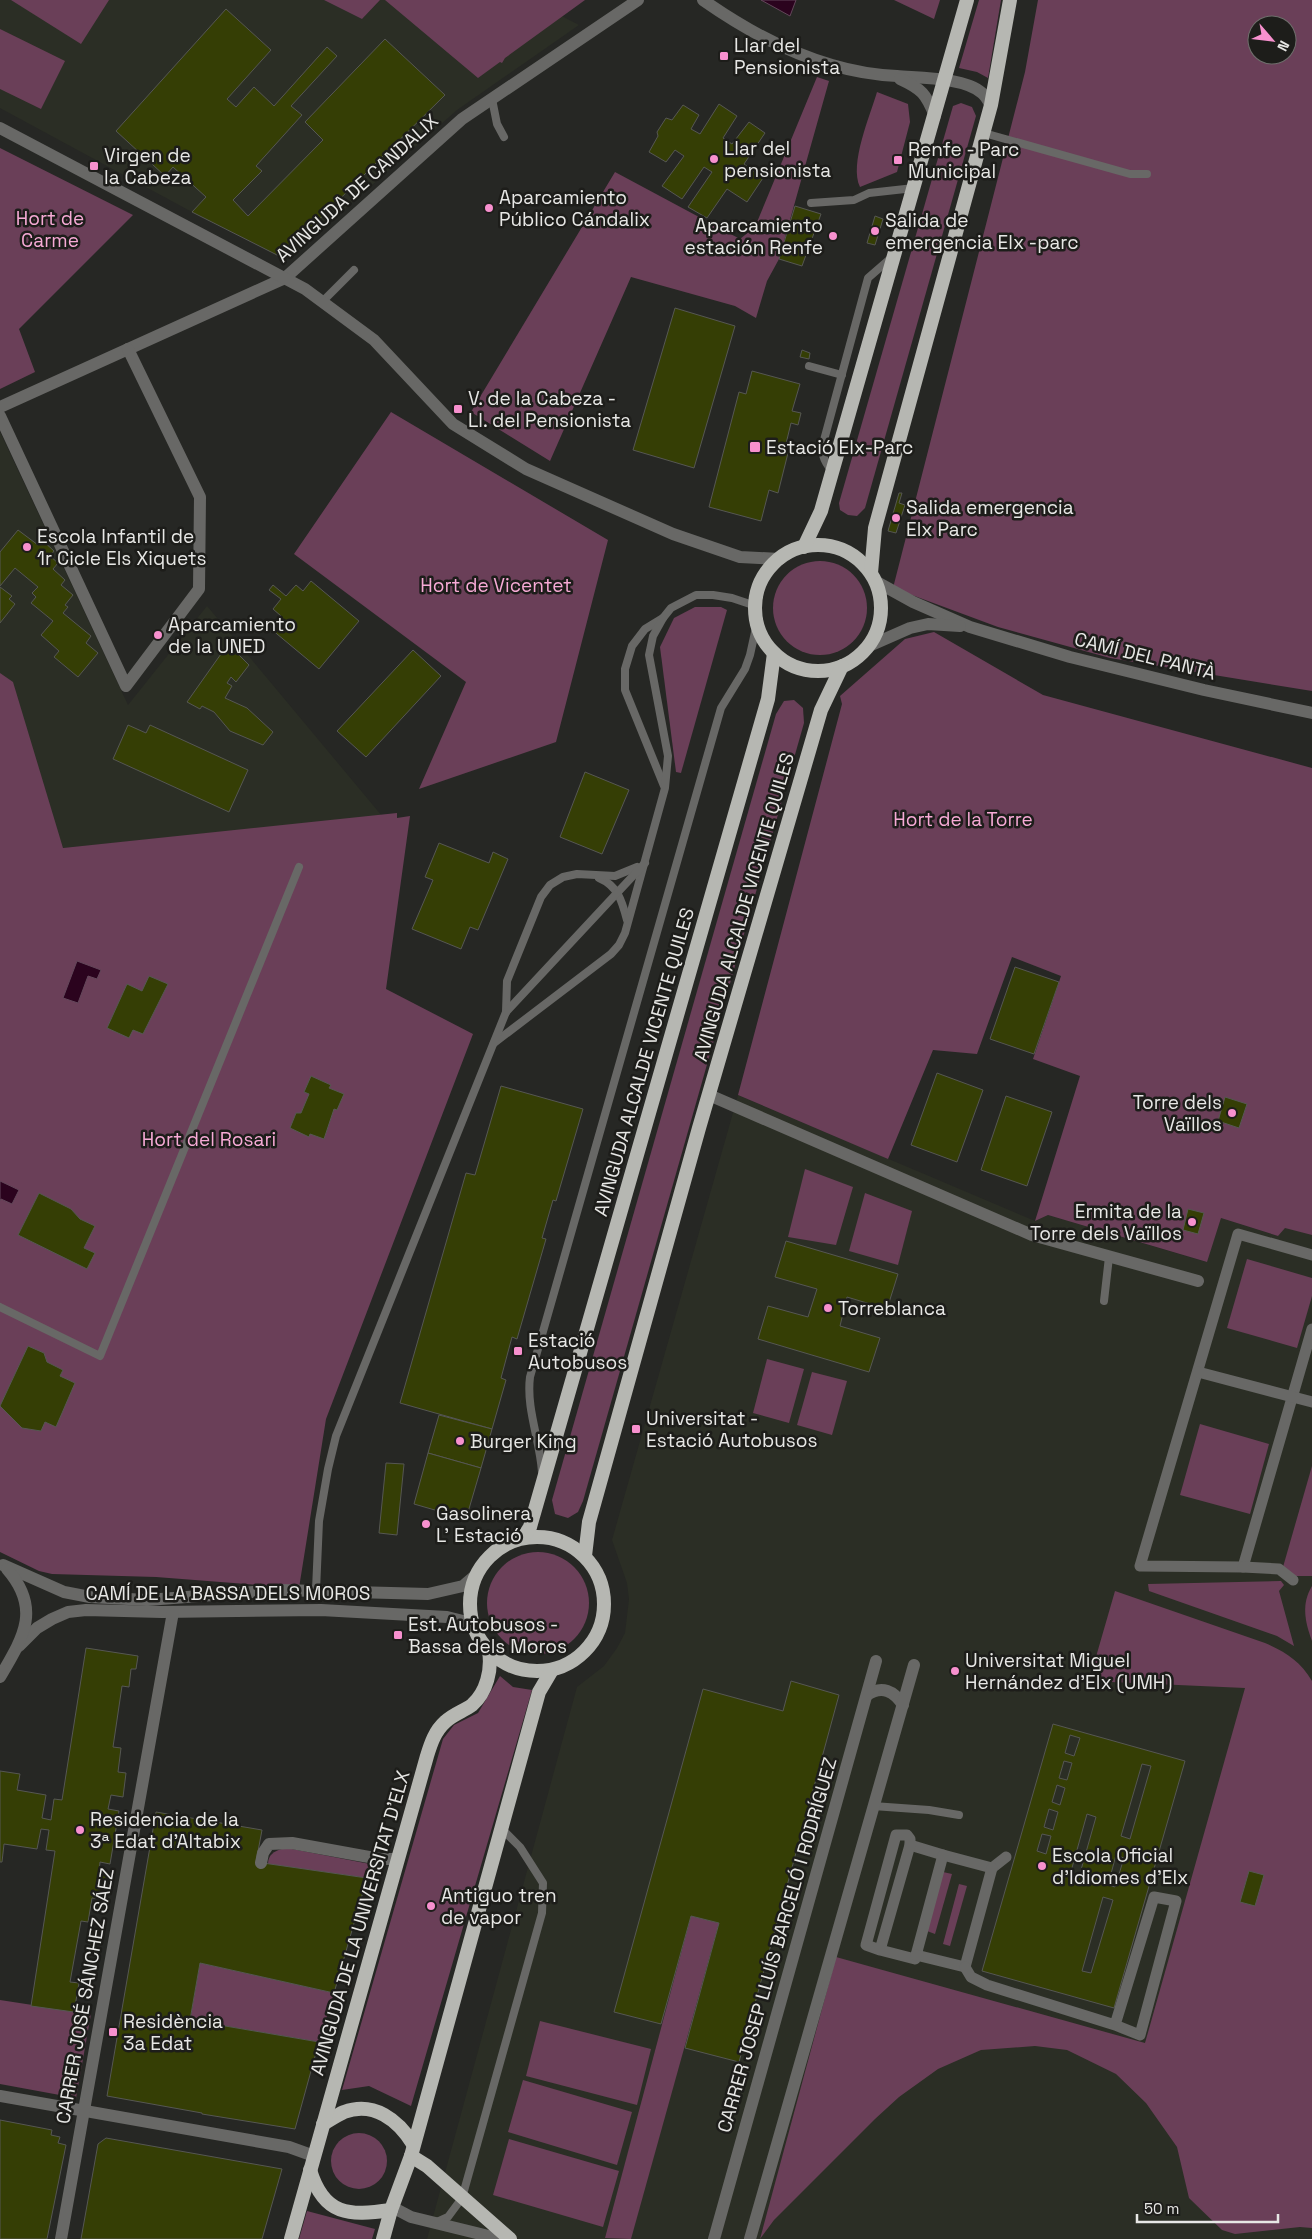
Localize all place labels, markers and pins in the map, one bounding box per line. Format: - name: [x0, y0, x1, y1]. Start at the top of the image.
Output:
- place label: Llar del Pensionista: [734, 33, 840, 80]
- marker: Llar del Pensionista: [718, 50, 730, 62]
- place label: Llar del pensionista: [724, 136, 831, 183]
- place label: Renfe - Parc Municipal: [908, 137, 1019, 184]
- place label: Virgen de la Cabeza: [104, 143, 192, 190]
- marker: Llar del pensionista: [708, 153, 720, 165]
- marker: Renfe - Parc Municipal: [892, 154, 904, 166]
- marker: Virgen de la Cabeza: [88, 160, 100, 172]
- place label: Aparcamiento Público Cándalix: [499, 185, 650, 232]
- marker: Aparcamiento Público Cándalix: [483, 202, 495, 214]
- place label: Salida de emergencia Elx -parc: [885, 208, 1079, 255]
- place label: Aparcamiento estación Renfe: [685, 213, 823, 260]
- marker: Salida de emergencia Elx -parc: [869, 225, 881, 237]
- marker: Aparcamiento estación Renfe: [827, 230, 839, 242]
- place label: V. de la Cabeza - Ll. del Pensionista: [468, 386, 631, 433]
- marker: V. de la Cabeza - Ll. del Pensionista: [452, 403, 464, 415]
- place label: Estació Elx-Parc: [766, 435, 913, 460]
- marker: Estació Elx-Parc: [748, 440, 762, 454]
- place label: Salida emergencia Elx Parc: [906, 495, 1074, 542]
- marker: Salida emergencia Elx Parc: [890, 512, 902, 524]
- place label: Escola Infantil de 1r Cicle Els Xiquets: [37, 524, 207, 571]
- marker: Escola Infantil de 1r Cicle Els Xiquets: [21, 541, 33, 553]
- place label: Aparcamiento de la UNED: [168, 612, 296, 659]
- marker: Aparcamiento de la UNED: [152, 629, 164, 641]
- place label: Torre dels Vaïllos: [1133, 1090, 1222, 1137]
- marker: Torre dels Vaïllos: [1226, 1107, 1238, 1119]
- place label: Ermita de la Torre dels Vaïllos: [1030, 1199, 1182, 1246]
- marker: Ermita de la Torre dels Vaïllos: [1186, 1216, 1198, 1228]
- place label: Torreblanca: [838, 1296, 946, 1321]
- marker: Torreblanca: [822, 1302, 834, 1314]
- place label: Estació Autobusos: [528, 1328, 627, 1375]
- marker: Estació Autobusos: [512, 1345, 524, 1357]
- place label: Universitat - Estació Autobusos: [646, 1406, 818, 1453]
- marker: Universitat - Estació Autobusos: [630, 1423, 642, 1435]
- place label: Burger King: [470, 1429, 577, 1454]
- marker: Burger King: [454, 1435, 466, 1447]
- place label: Gasolinera L' Estació: [436, 1501, 531, 1548]
- marker: Gasolinera L' Estació: [420, 1518, 432, 1530]
- place label: Est. Autobusos - Bassa dels Moros: [408, 1612, 567, 1659]
- marker: Est. Autobusos - Bassa dels Moros: [392, 1629, 404, 1641]
- place label: Universitat Miguel Hernández d'Elx (UMH): [965, 1648, 1172, 1695]
- marker: Universitat Miguel Hernández d'Elx (UMH): [949, 1665, 961, 1677]
- place label: Residencia de la 3ª Edat d'Altabix: [90, 1807, 241, 1854]
- marker: Residencia de la 3ª Edat d'Altabix: [74, 1824, 86, 1836]
- place label: Escola Oficial d'Idiomes d'Elx: [1052, 1843, 1188, 1890]
- marker: Escola Oficial d'Idiomes d'Elx: [1036, 1860, 1048, 1872]
- place label: Antiguo tren de vapor: [441, 1883, 557, 1930]
- marker: Antiguo tren de vapor: [425, 1900, 437, 1912]
- place label: Residència 3a Edat: [123, 2009, 223, 2056]
- marker: Residència 3a Edat: [107, 2026, 119, 2038]

